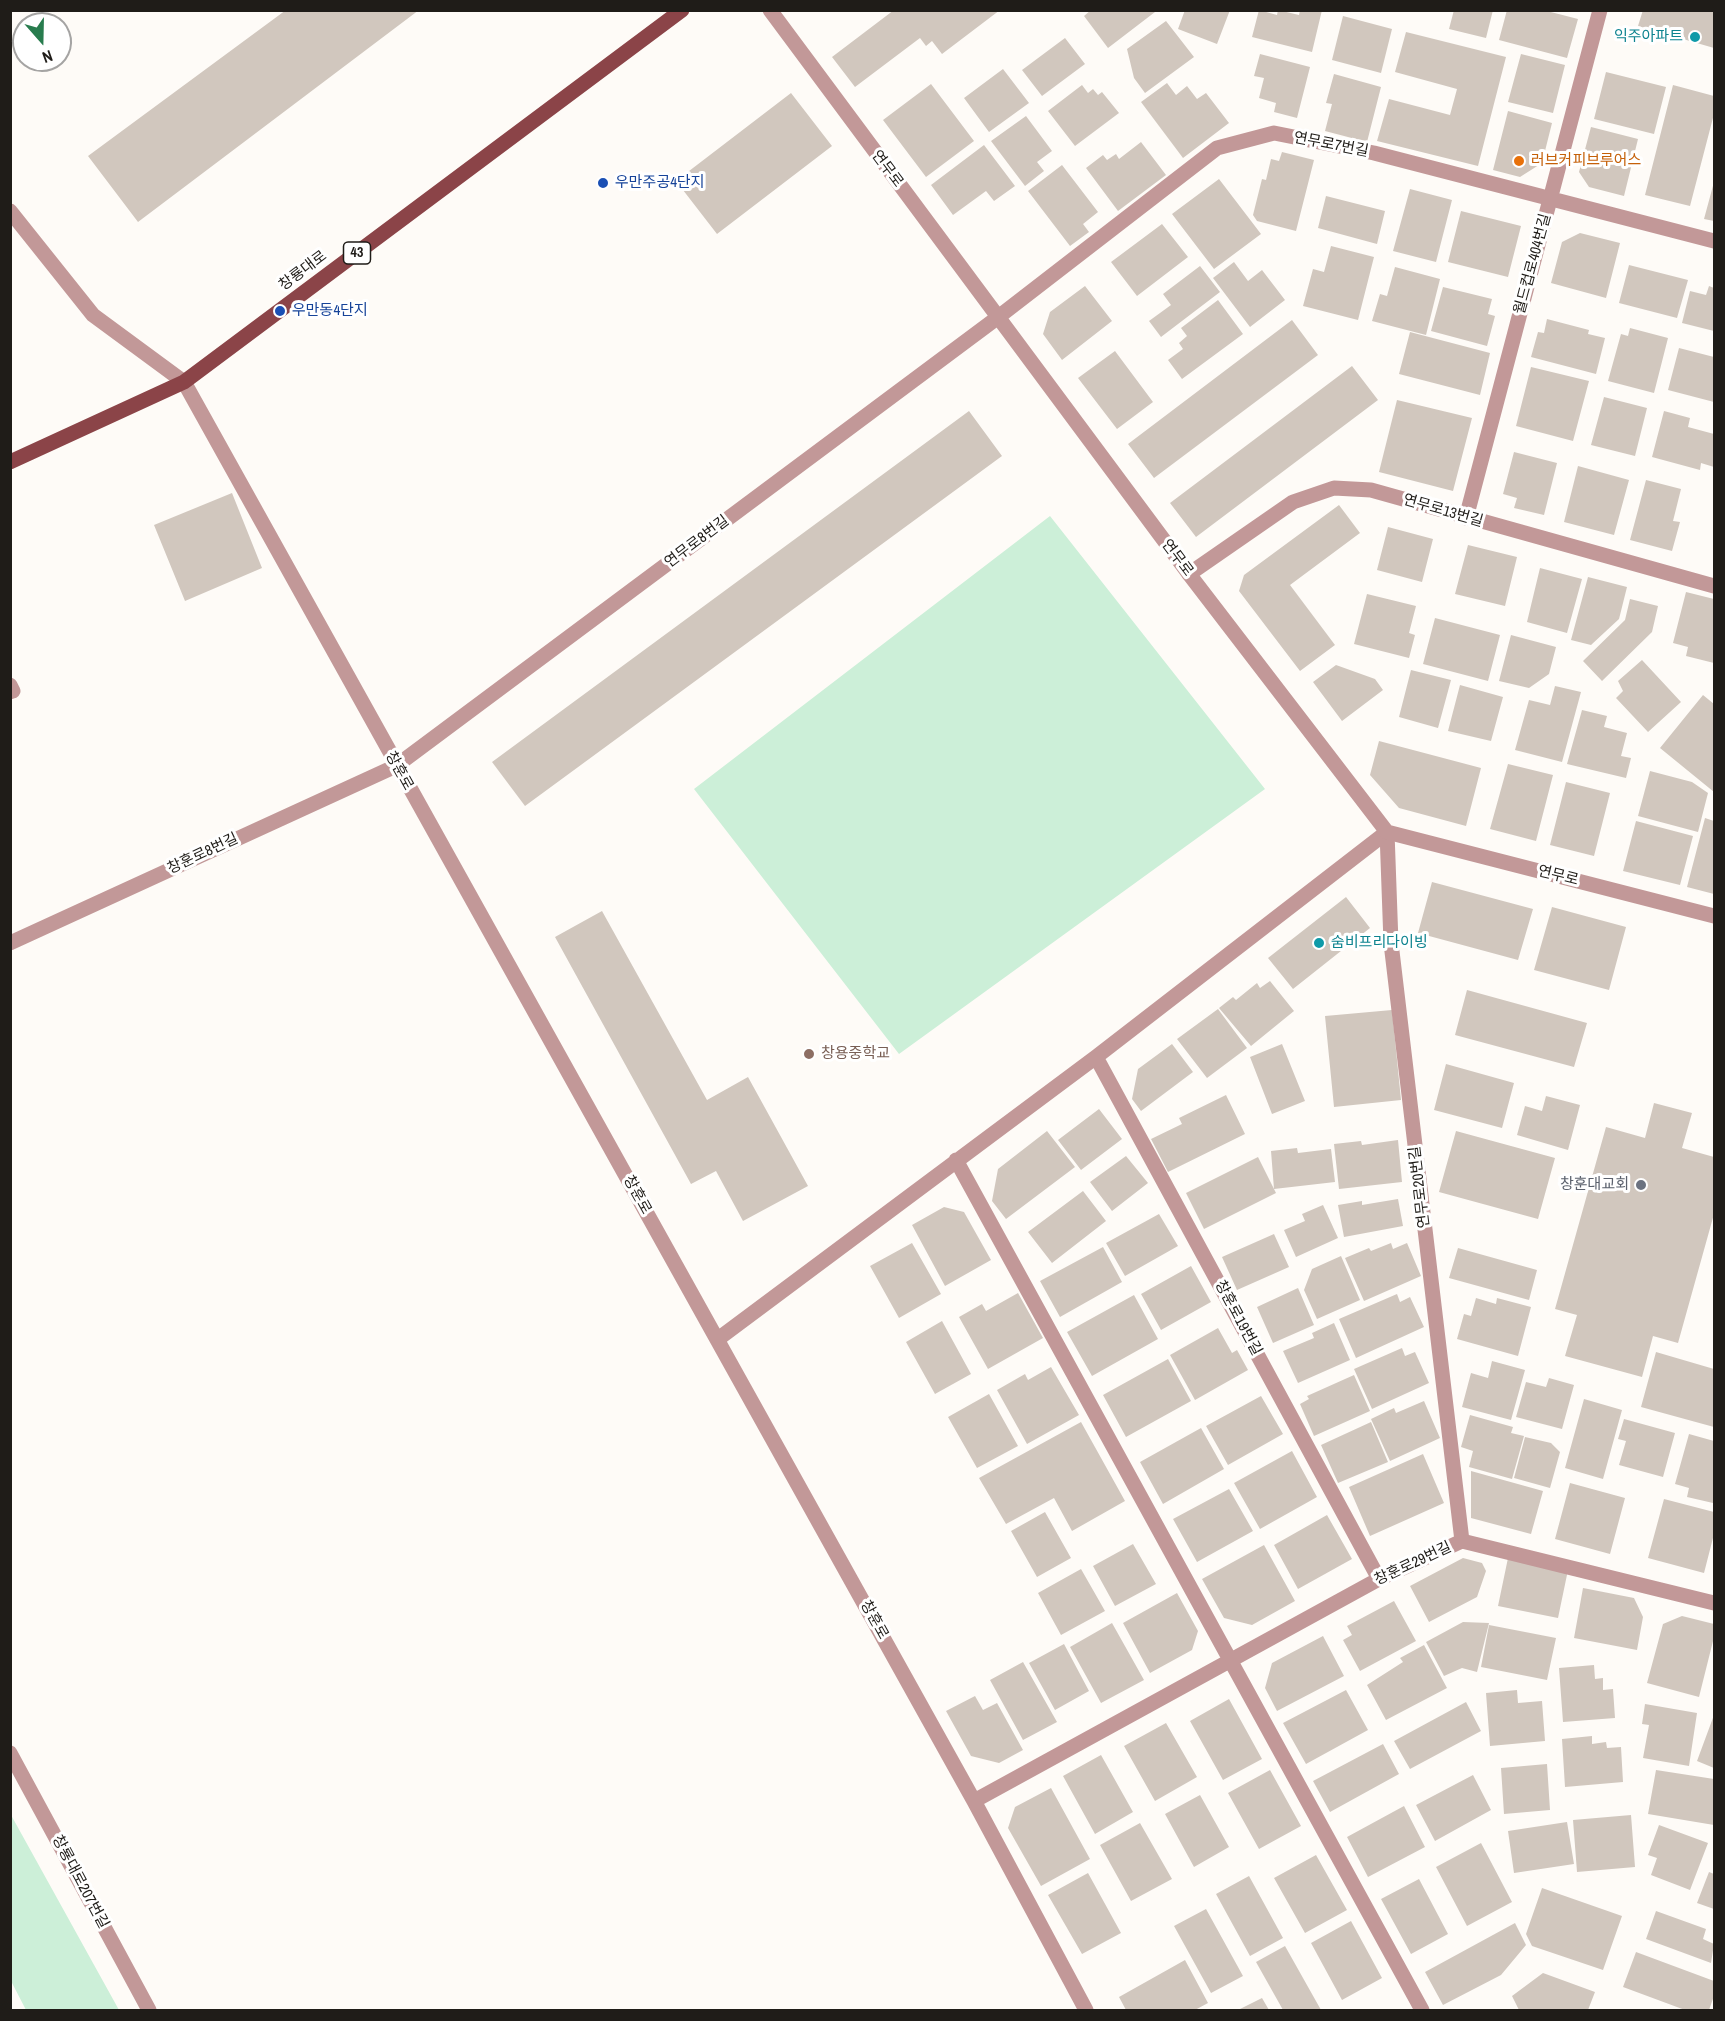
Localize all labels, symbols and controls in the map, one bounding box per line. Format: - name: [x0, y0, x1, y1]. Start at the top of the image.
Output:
- north arrow: [12, 12, 72, 72]
- place label: 익주아파트: [1614, 28, 1683, 46]
- marker: 익주아파트: [1688, 30, 1702, 44]
- text: N: [39, 45, 56, 69]
- street label: 연무로7번길: [1292, 129, 1370, 161]
- street label: 연무로: [867, 147, 907, 191]
- place label: 러브커피브루어스: [1531, 152, 1641, 170]
- marker: 러브커피브루어스: [1512, 154, 1526, 168]
- place label: 우만주공4단지: [615, 174, 705, 192]
- marker: 우만주공4단지: [596, 176, 610, 190]
- street label: 월드컵로404번길: [1511, 212, 1555, 316]
- road number: 43: [344, 242, 370, 264]
- street label: 창룡대로: [276, 247, 330, 295]
- place label: 우만동4단지: [292, 302, 368, 320]
- marker: 우만동4단지: [273, 304, 287, 318]
- street label: 연무로13번길: [1401, 491, 1485, 531]
- street label: 연무로8번길: [661, 512, 733, 572]
- street label: 연무로: [1157, 536, 1197, 580]
- street label: 창훈로: [381, 749, 417, 793]
- street label: 창훈로8번길: [165, 830, 241, 878]
- street label: 연무로: [1536, 862, 1580, 890]
- place label: 숨비프리다이빙: [1331, 934, 1428, 952]
- marker: 숨비프리다이빙: [1312, 936, 1326, 950]
- place label: 창용중학교: [821, 1045, 890, 1063]
- marker: 창용중학교: [802, 1047, 816, 1061]
- street label: 연무로20번길: [1406, 1145, 1434, 1229]
- street label: 창훈로: [619, 1173, 655, 1217]
- place label: 창훈대교회: [1560, 1176, 1629, 1194]
- marker: 창훈대교회: [1634, 1178, 1648, 1192]
- street label: 창훈로19번길: [1211, 1277, 1265, 1359]
- street label: 창훈로29번길: [1372, 1538, 1454, 1590]
- street label: 창훈로: [856, 1598, 892, 1642]
- street label: 창룡대로207번길: [48, 1832, 112, 1932]

